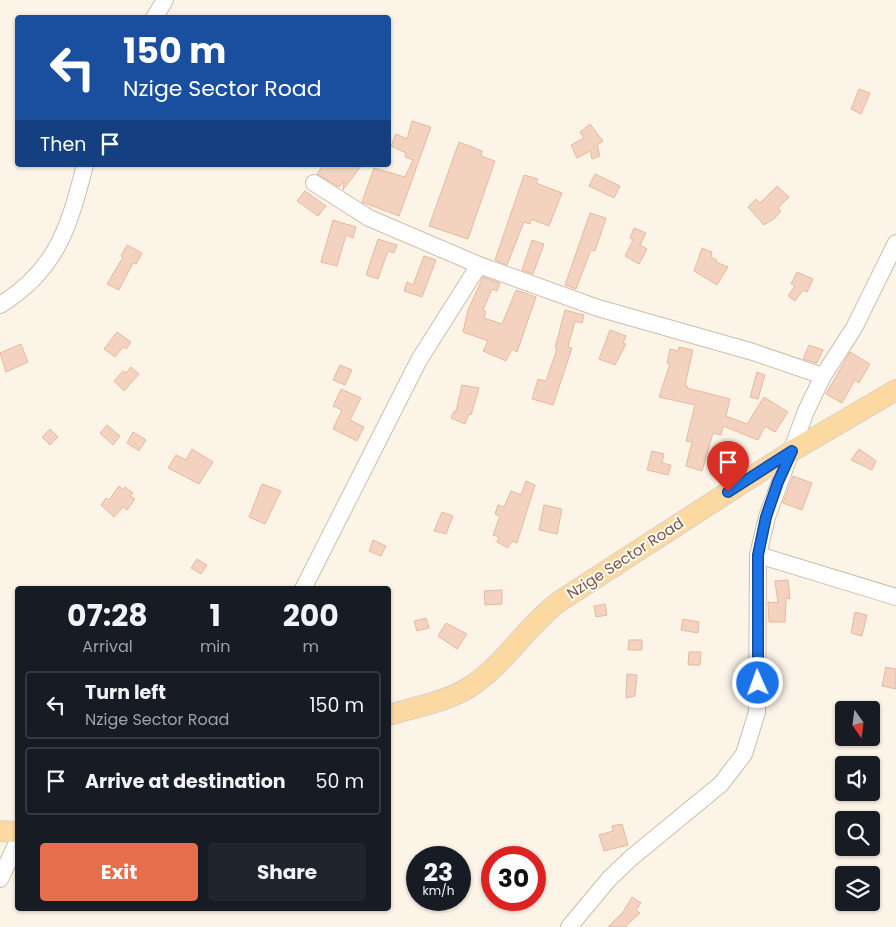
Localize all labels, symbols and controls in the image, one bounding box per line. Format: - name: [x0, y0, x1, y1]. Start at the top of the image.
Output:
- text: 150 m: [123, 26, 226, 75]
- icon: left: [40, 35, 105, 100]
- text: Nzige Sector Road: [123, 73, 322, 104]
- icon: arrive: [96, 130, 124, 158]
- text: Then: [40, 131, 86, 158]
- pin: [707, 441, 749, 492]
- icon: arrive: [714, 448, 742, 476]
- street label: Nzige Sector Road: [563, 512, 687, 604]
- text: 07:28: [67, 594, 148, 637]
- text: 1: [210, 594, 221, 637]
- text: 200: [283, 594, 339, 637]
- text: Arrival: [82, 635, 133, 658]
- text: min: [200, 635, 231, 658]
- text: m: [303, 635, 319, 658]
- position arrow: [731, 656, 783, 708]
- text: Turn left: [85, 679, 166, 706]
- icon: left: [42, 691, 70, 719]
- text: 150 m: [309, 692, 364, 719]
- north arrow: [835, 701, 880, 746]
- map controls: [835, 701, 880, 911]
- text: Nzige Sector Road: [85, 708, 229, 731]
- button: sound: [835, 756, 880, 801]
- icon: arrive: [42, 767, 70, 795]
- text: Arrive at destination: [85, 768, 286, 795]
- text: 50 m: [315, 768, 364, 795]
- button: search: [835, 811, 880, 856]
- button: Exit: [40, 843, 198, 901]
- button: Share: [208, 843, 366, 901]
- speed limit sign: 30: [481, 846, 546, 911]
- text: 23: [424, 855, 453, 890]
- button: layers: [835, 866, 880, 911]
- text: km/h: [423, 882, 454, 899]

